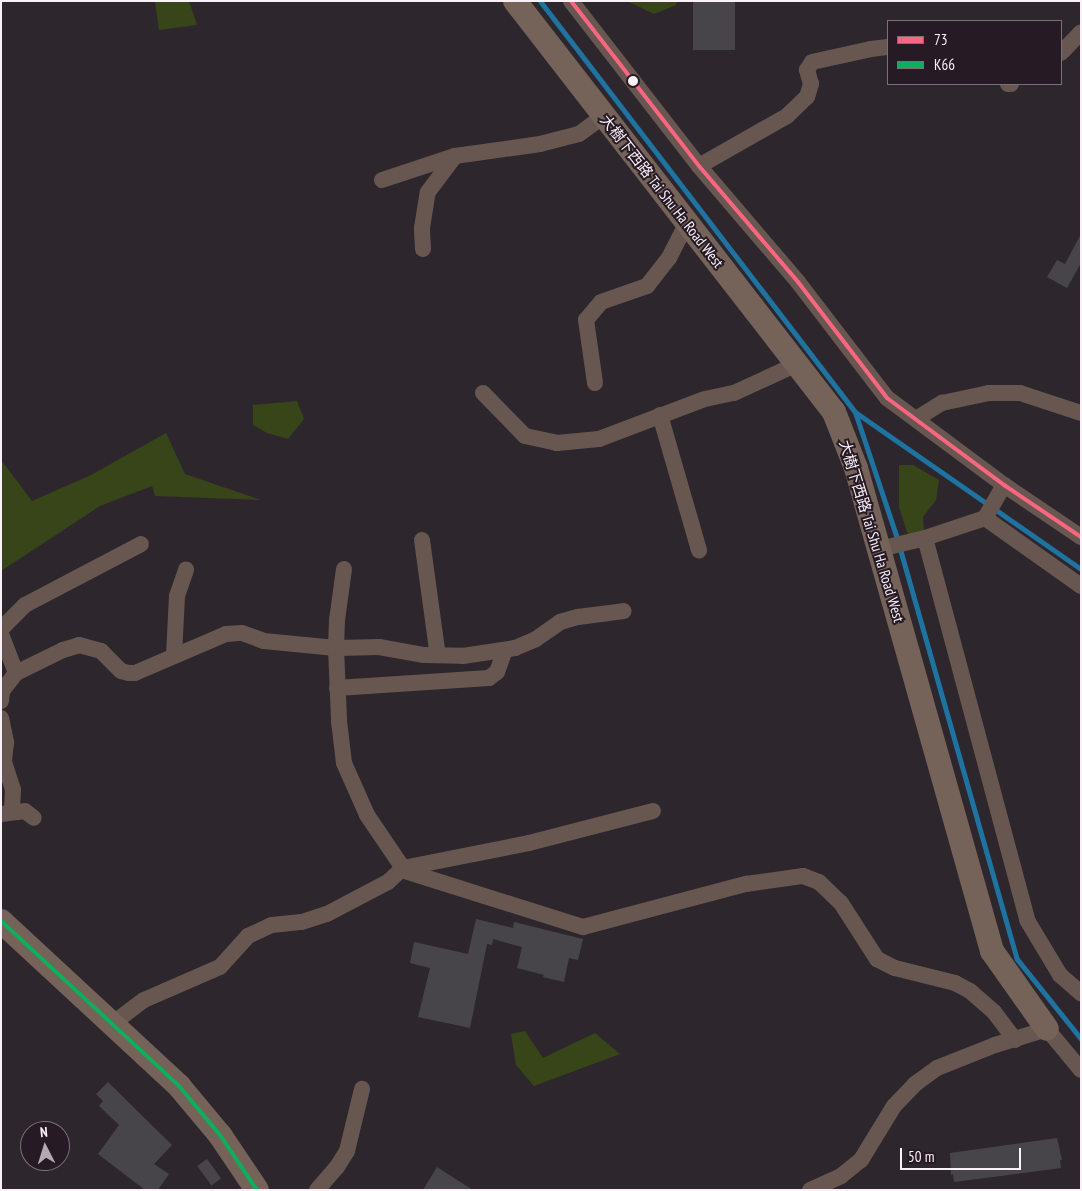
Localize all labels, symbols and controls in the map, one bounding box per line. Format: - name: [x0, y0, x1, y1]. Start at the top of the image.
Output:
- legend: [887, 20, 1062, 85]
- text: 73: [934, 30, 948, 49]
- text: K66: [934, 55, 955, 74]
- unlabelled marker: [628, 76, 638, 86]
- street label: 大樹下西路 Tai Shu Ha Road West: [597, 111, 727, 271]
- street label: 大樹下西路 Tai Shu Ha Road West: [836, 438, 908, 624]
- north arrow: [20, 1121, 70, 1171]
- text: N: [39, 1123, 48, 1141]
- scale bar: [902, 1138, 1023, 1170]
- text: 50 m: [908, 1147, 934, 1166]

